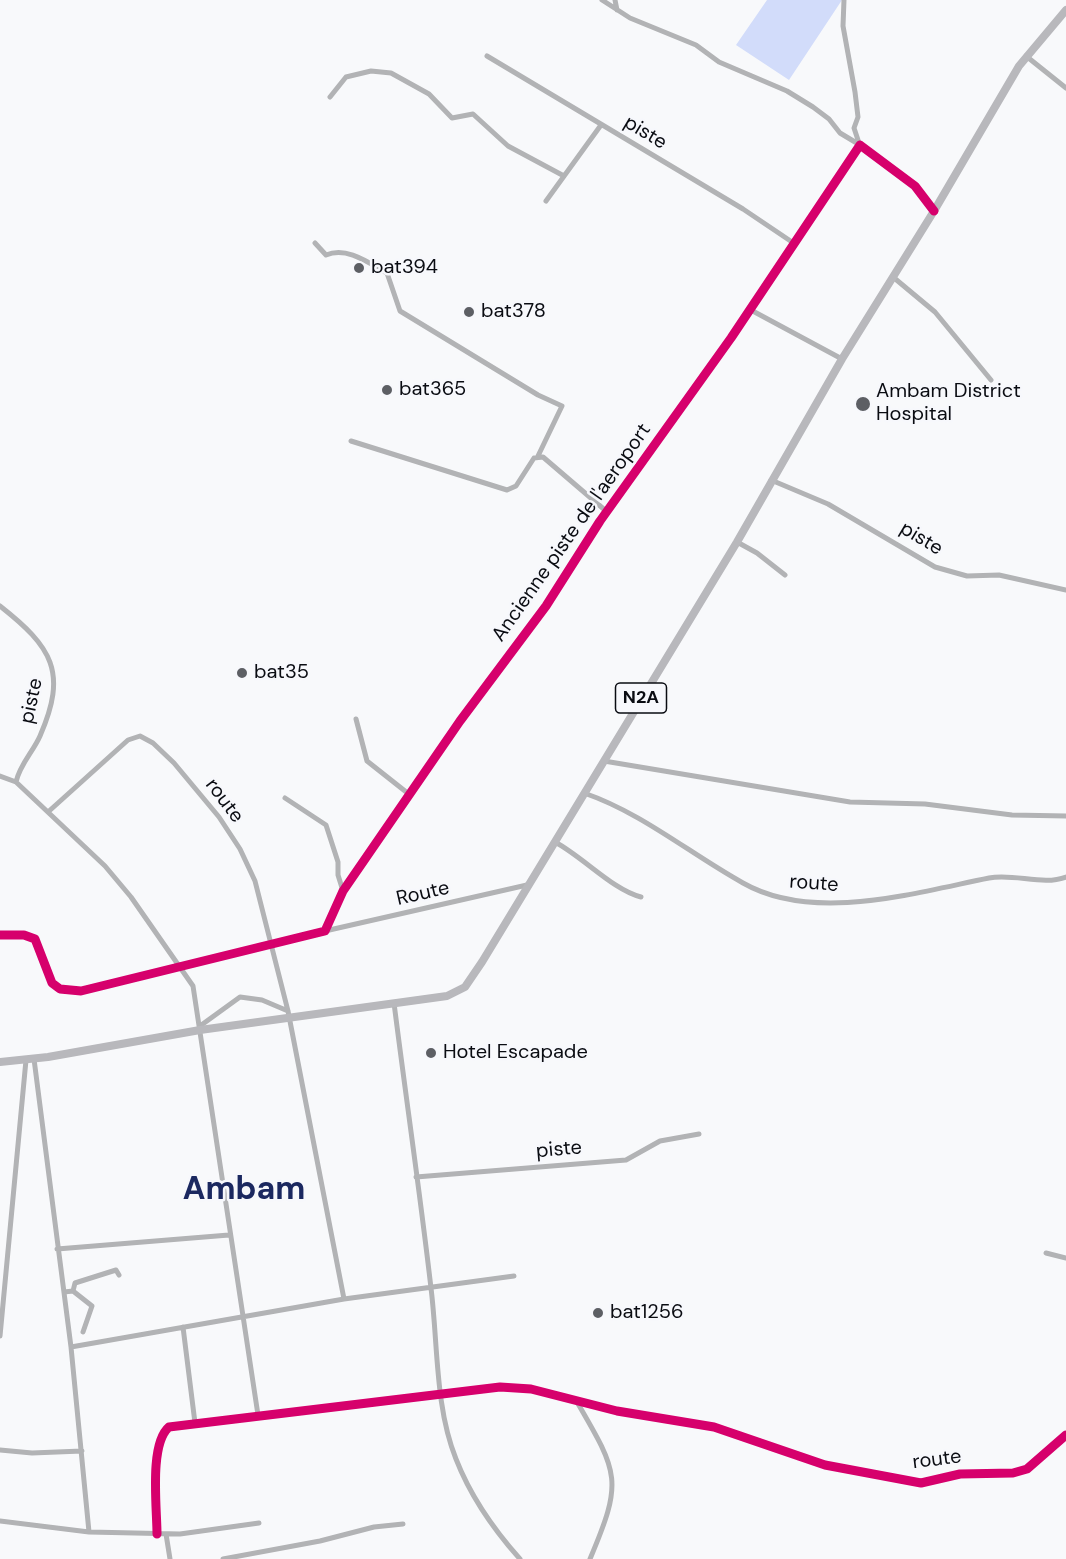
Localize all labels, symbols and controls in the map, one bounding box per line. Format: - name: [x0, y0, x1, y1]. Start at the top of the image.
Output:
- street label: piste: [619, 111, 671, 155]
- place label: bat394: [371, 256, 438, 280]
- marker: bat394: [352, 261, 366, 275]
- place label: bat378: [481, 300, 546, 324]
- marker: bat378: [462, 305, 476, 319]
- place label: bat365: [399, 378, 466, 402]
- place label: Ambam District Hospital: [876, 380, 1021, 427]
- marker: bat365: [380, 383, 394, 397]
- marker: Ambam District Hospital: [854, 395, 872, 413]
- street label: Ancienne piste de l'aeroport: [487, 419, 657, 647]
- street label: piste: [895, 517, 947, 561]
- place label: bat35: [254, 661, 309, 685]
- marker: bat35: [235, 666, 249, 680]
- street label: piste: [15, 676, 49, 726]
- road number: N2A: [616, 683, 666, 713]
- street label: route: [200, 774, 248, 828]
- street label: route: [789, 870, 839, 898]
- street label: Route: [394, 876, 452, 912]
- place label: Hotel Escapade: [443, 1041, 588, 1065]
- marker: Hotel Escapade: [424, 1046, 438, 1060]
- street label: piste: [535, 1136, 583, 1164]
- district label: Ambam: [183, 1172, 305, 1210]
- place label: bat1256: [610, 1301, 683, 1325]
- marker: bat1256: [591, 1306, 605, 1320]
- street label: route: [911, 1445, 963, 1475]

